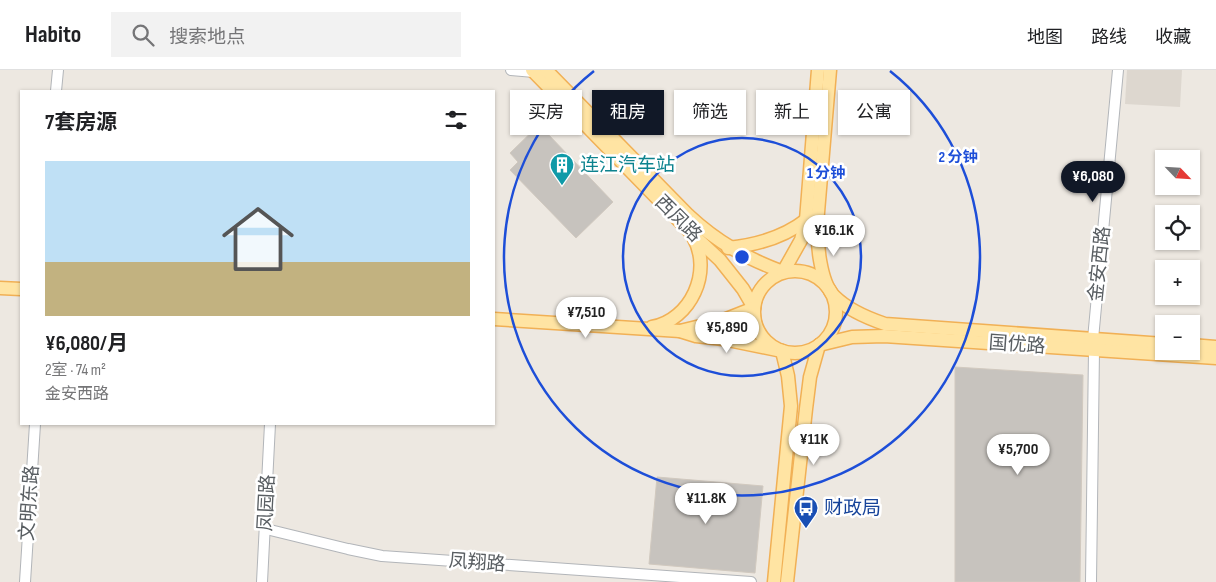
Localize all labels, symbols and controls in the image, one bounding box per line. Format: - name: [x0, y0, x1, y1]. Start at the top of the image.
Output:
- search box: [111, 12, 461, 57]
- text: Habito: [25, 20, 81, 49]
- icon: search: [129, 21, 157, 49]
- text: 搜索地点: [169, 26, 245, 49]
- text: 地图: [1027, 27, 1063, 48]
- text: 路线: [1091, 27, 1127, 48]
- text: 收藏: [1155, 27, 1191, 48]
- chip: 买房: [510, 90, 582, 135]
- chip: 租房: [592, 90, 664, 135]
- chip: 筛选: [674, 90, 746, 135]
- chip: 新上: [756, 90, 828, 135]
- chip: 公寓: [838, 90, 910, 135]
- icon: filters: [442, 106, 470, 134]
- text: 7套房源: [45, 110, 117, 135]
- text: 2 分钟: [939, 148, 977, 167]
- north arrow: [1155, 150, 1200, 195]
- map controls: [1155, 150, 1200, 360]
- building icon: 连江汽车站: [549, 152, 575, 186]
- place label: 连江汽车站: [580, 154, 675, 177]
- pin: ¥6,080: [1052, 160, 1134, 203]
- text: 1 分钟: [807, 164, 845, 183]
- text: ¥6,080: [1072, 167, 1114, 186]
- street label: 西凤路: [650, 191, 706, 247]
- icon: home: [213, 194, 303, 284]
- button: locate: [1155, 205, 1200, 250]
- pin: ¥16.1K: [793, 214, 875, 257]
- text: ¥16.1K: [814, 221, 854, 240]
- street label: 金安西路: [1085, 225, 1115, 303]
- centre of rings: [733, 248, 751, 266]
- button: +: [1155, 260, 1200, 305]
- pin: ¥7,510: [545, 296, 627, 339]
- text: ¥7,510: [567, 303, 605, 322]
- pin: ¥5,890: [686, 312, 768, 354]
- button: −: [1155, 315, 1200, 360]
- text: ¥5,890: [706, 318, 748, 337]
- text: ¥6,080/月: [45, 331, 128, 356]
- street label: 国优路: [988, 332, 1046, 358]
- text: 2室 · 74 m²: [45, 361, 106, 380]
- text: 金安西路: [45, 385, 109, 404]
- pin: ¥11K: [784, 424, 844, 466]
- text: ¥11K: [800, 430, 828, 449]
- pin: ¥5,700: [977, 434, 1059, 476]
- text: ¥5,700: [998, 440, 1038, 459]
- street label: 文明东路: [16, 464, 44, 542]
- street label: 凤园路: [254, 474, 280, 532]
- pin: ¥11.8K: [665, 482, 747, 525]
- text: ¥11.8K: [686, 489, 726, 508]
- bus stop icon: 财政局: [793, 495, 819, 529]
- place label: 财政局: [824, 497, 881, 520]
- street label: 凤翔路: [448, 550, 506, 576]

